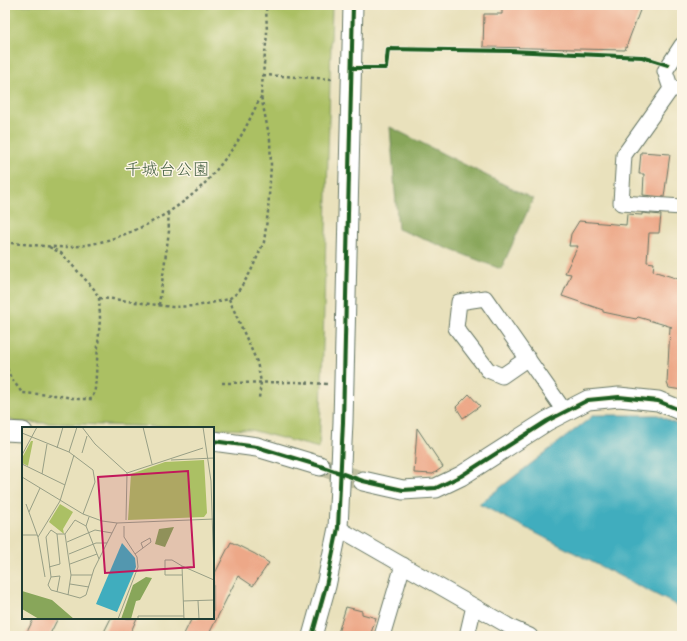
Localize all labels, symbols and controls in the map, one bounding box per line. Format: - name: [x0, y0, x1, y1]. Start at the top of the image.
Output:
- park label: 千城台公園: [125, 159, 210, 179]
- inset map: [22, 427, 214, 619]

